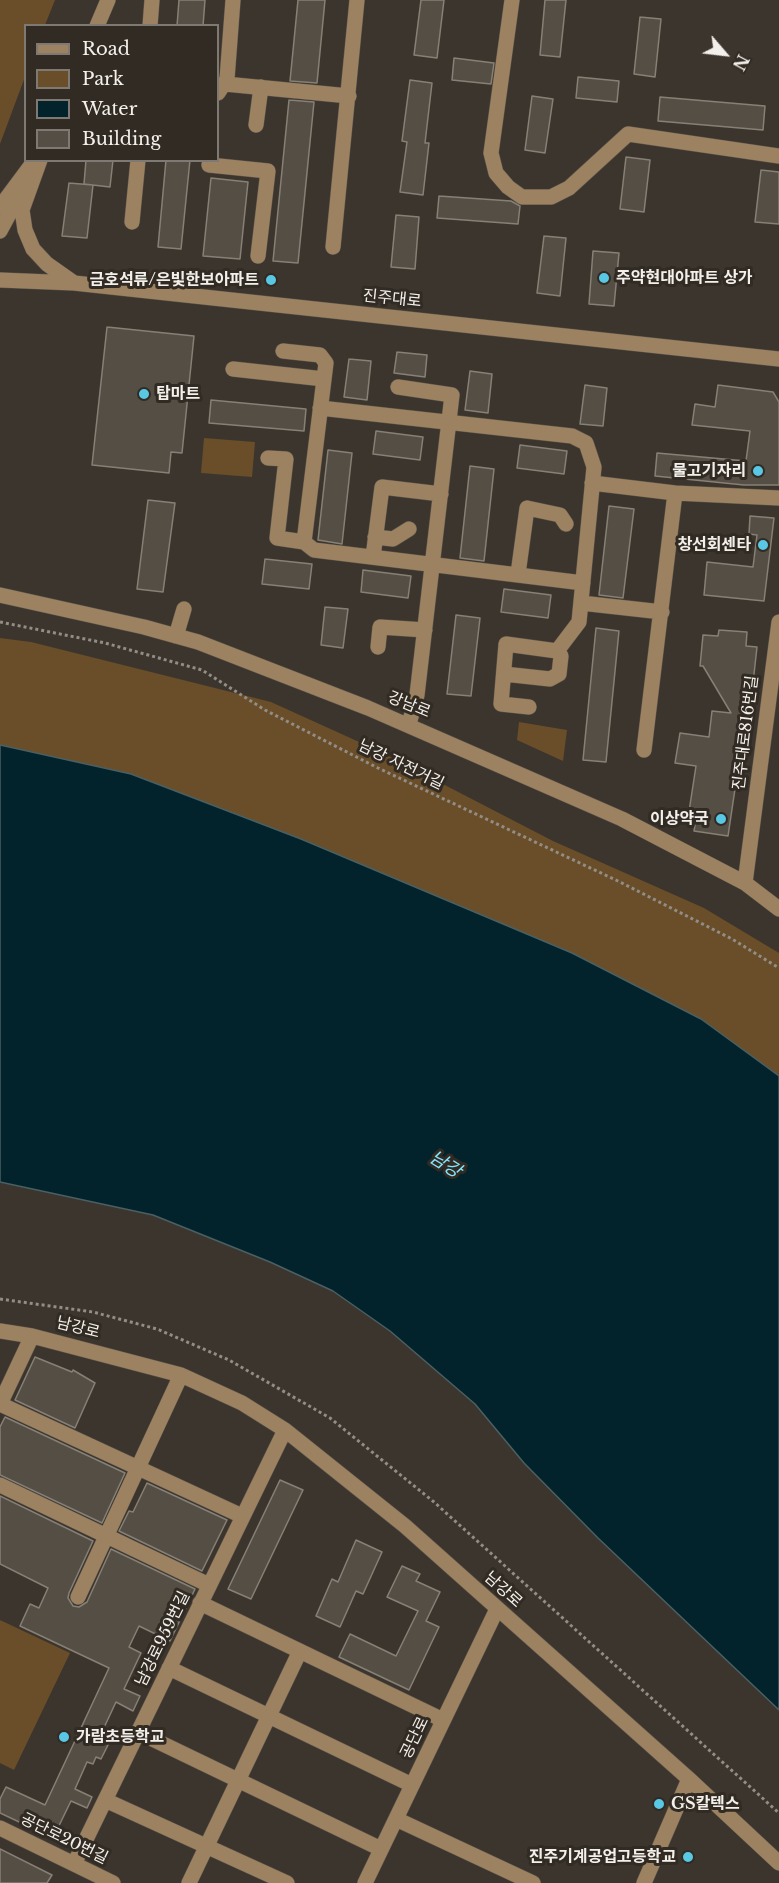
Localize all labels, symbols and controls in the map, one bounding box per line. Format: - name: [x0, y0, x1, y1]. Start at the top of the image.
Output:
- legend: [24, 24, 219, 162]
- north arrow: [695, 24, 755, 84]
- text: Road: [82, 38, 130, 60]
- text: N: [729, 51, 753, 74]
- text: Park: [82, 68, 124, 90]
- text: Water: [82, 98, 137, 120]
- text: Building: [82, 128, 161, 150]
- place label: 주약현대아파트 상가: [616, 268, 753, 288]
- place label: 금호석류/은빛한보아파트: [89, 270, 259, 290]
- marker: 주약현대아파트 상가: [597, 271, 611, 285]
- marker: 금호석류/은빛한보아파트: [264, 273, 278, 287]
- street label: 진주대로: [362, 286, 422, 312]
- place label: 탑마트: [156, 384, 200, 404]
- marker: 탑마트: [137, 387, 151, 401]
- place label: 물고기자리: [672, 461, 746, 481]
- marker: 물고기자리: [751, 464, 765, 478]
- place label: 창선회센타: [677, 535, 751, 555]
- marker: 창선회센타: [756, 538, 770, 552]
- street label: 진주대로816번길: [729, 675, 763, 791]
- street label: 강남로: [385, 688, 433, 722]
- street label: 남강 자전거길: [355, 736, 447, 794]
- place label: 이상약국: [650, 809, 709, 829]
- marker: 이상약국: [714, 812, 728, 826]
- water label: 남강: [425, 1147, 465, 1183]
- street label: 남강로: [54, 1313, 102, 1343]
- street label: 남강로: [480, 1568, 526, 1612]
- street label: 남강로959번길: [132, 1588, 194, 1690]
- street label: 공단로: [397, 1714, 433, 1762]
- place label: 가람초등학교: [76, 1727, 164, 1747]
- marker: 가람초등학교: [57, 1730, 71, 1744]
- place label: GS칼텍스: [671, 1794, 740, 1814]
- marker: GS칼텍스: [652, 1797, 666, 1811]
- street label: 공단로20번길: [17, 1810, 111, 1868]
- place label: 진주기계공업고등학교: [529, 1847, 676, 1867]
- marker: 진주기계공업고등학교: [681, 1850, 695, 1864]

